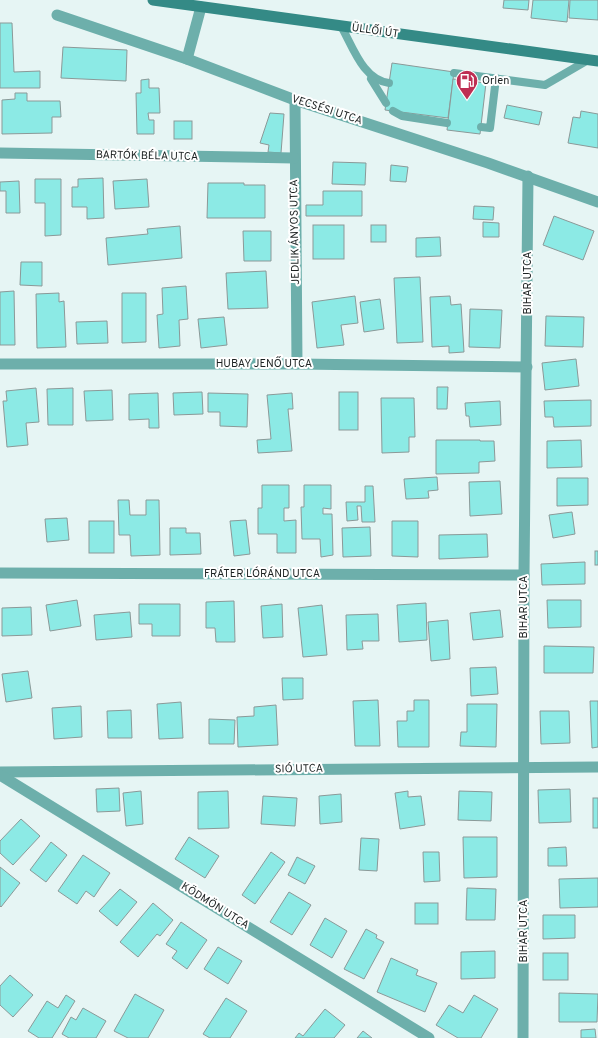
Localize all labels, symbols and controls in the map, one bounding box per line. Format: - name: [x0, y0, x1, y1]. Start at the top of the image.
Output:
- street label: ÜLLŐI ÚT: [351, 20, 400, 41]
- fuel station icon: Orlen: [454, 68, 480, 101]
- place label: Orlen: [482, 74, 509, 88]
- street label: VECSÉSI UTCA: [290, 91, 364, 128]
- street label: BARTÓK BÉLA UTCA: [96, 147, 198, 164]
- street label: JEDLIK ÁNYOS UTCA: [286, 179, 303, 285]
- street label: BIHAR UTCA: [521, 252, 535, 314]
- street label: HUBAY JENŐ UTCA: [216, 356, 312, 371]
- street label: FRÁTER LÓRÁND UTCA: [204, 566, 320, 581]
- street label: BIHAR UTCA: [517, 576, 531, 638]
- street label: SIÓ UTCA: [275, 761, 323, 776]
- street label: KÖDMÖN UTCA: [178, 879, 252, 932]
- street label: BIHAR UTCA: [517, 900, 531, 962]

